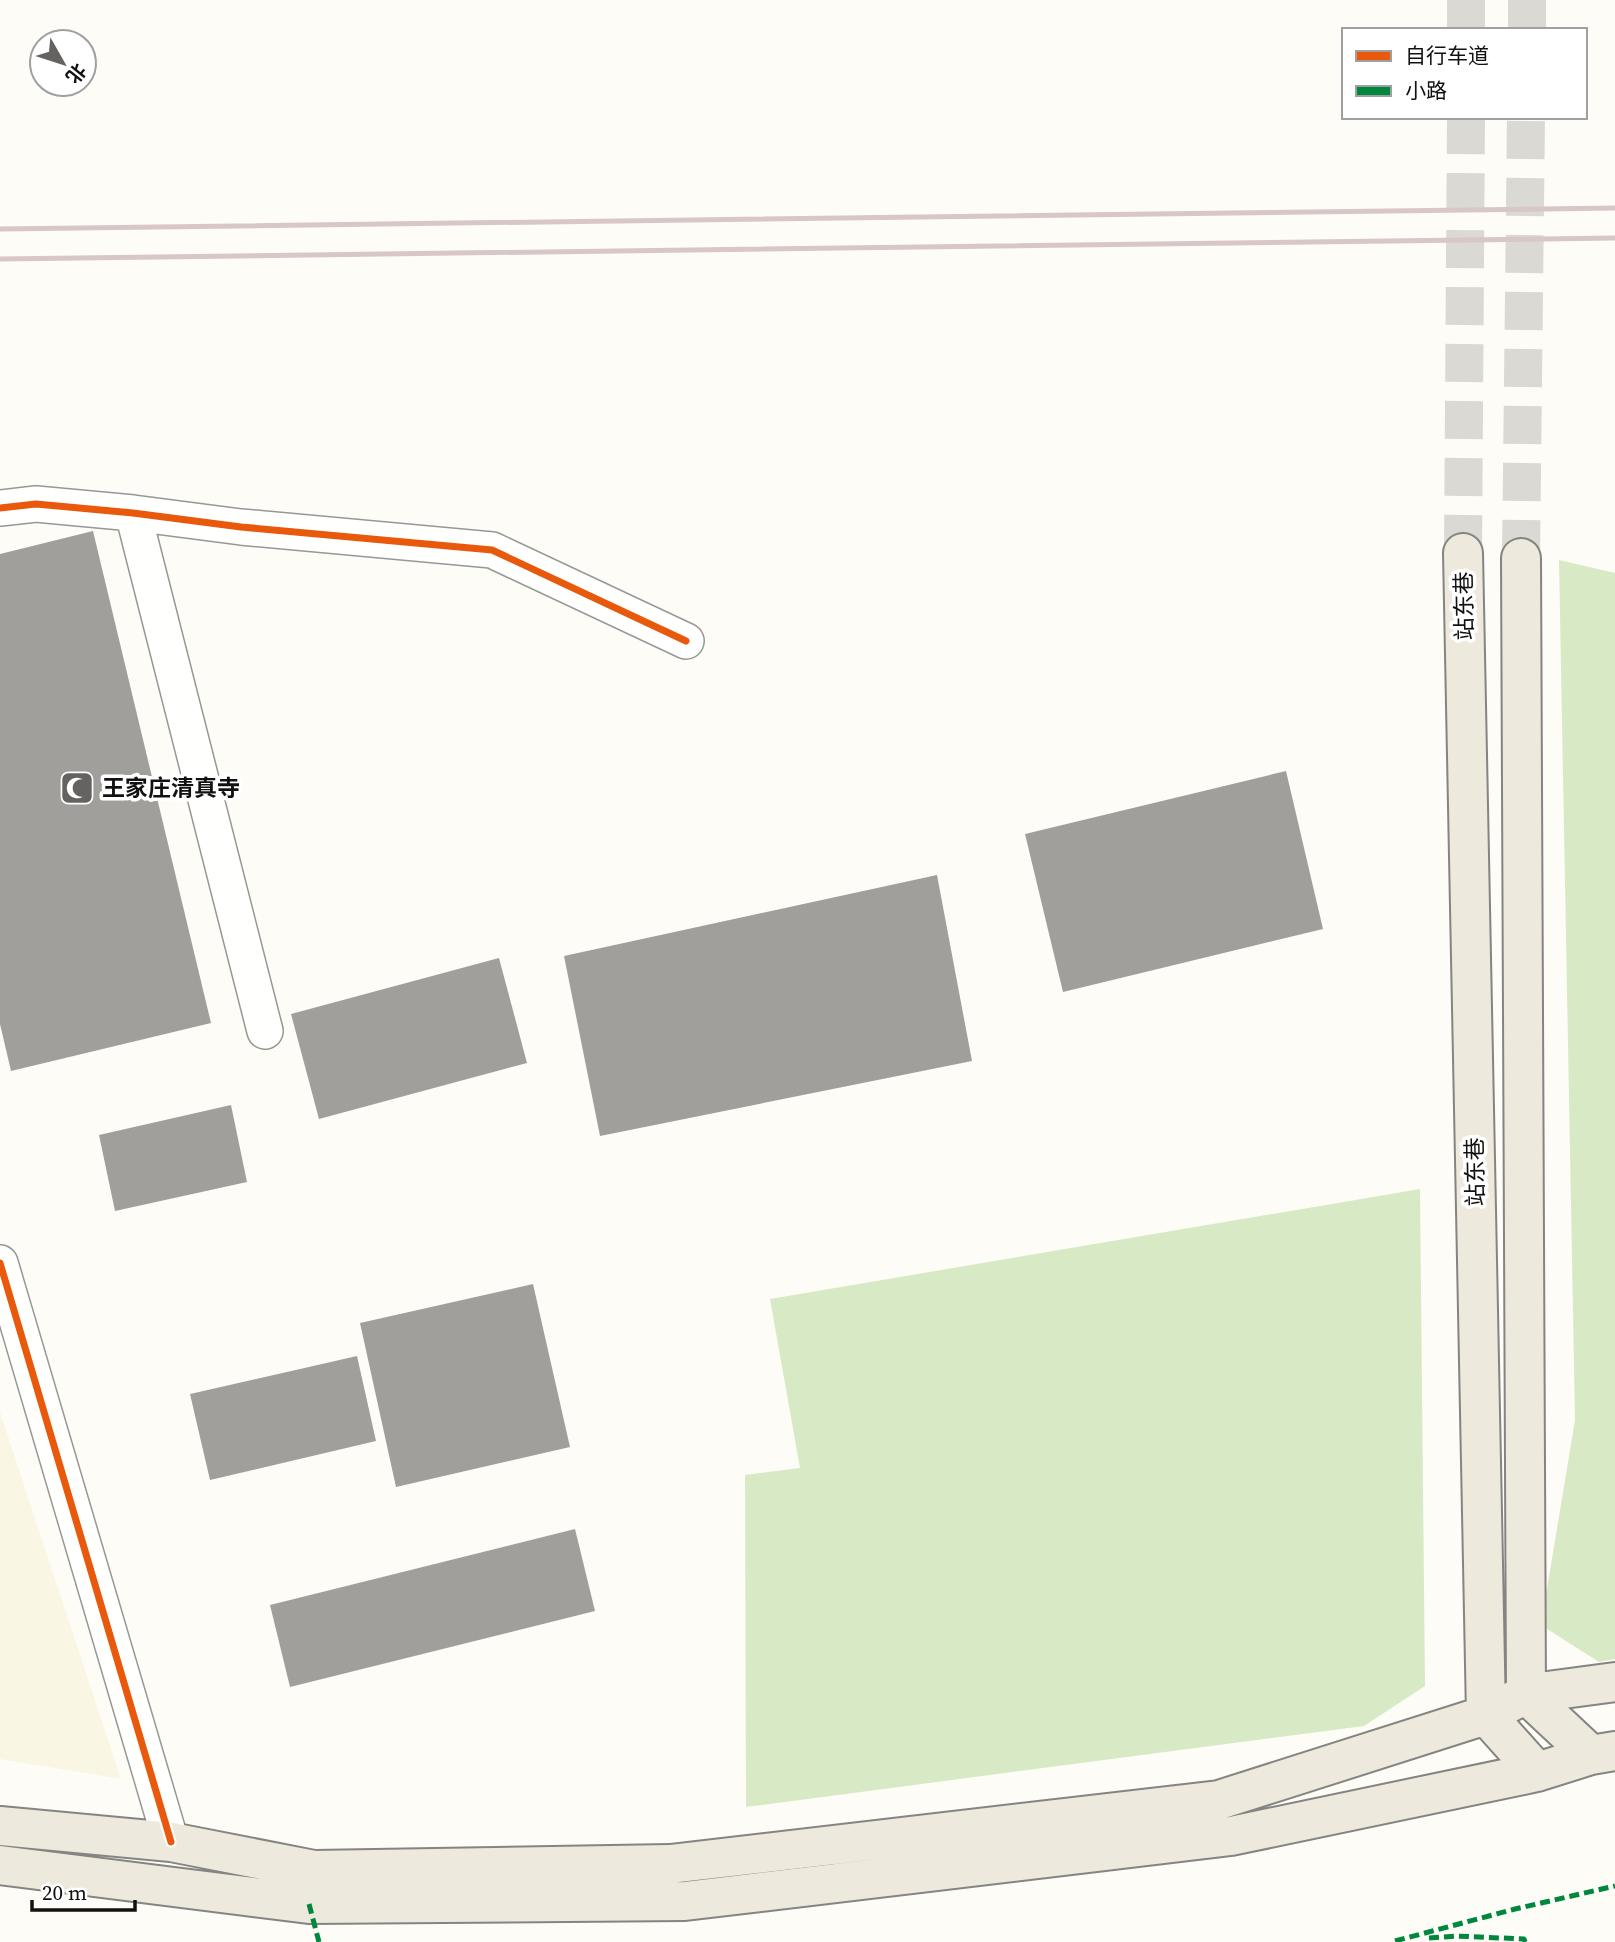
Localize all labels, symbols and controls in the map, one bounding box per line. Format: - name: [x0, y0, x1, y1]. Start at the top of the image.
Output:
- north arrow: [28, 28, 98, 98]
- legend: [1342, 28, 1587, 119]
- text: 自行车道: [1405, 41, 1489, 70]
- text: 北: [60, 58, 92, 89]
- text: 小路: [1405, 76, 1447, 105]
- street label: 站东巷: [1447, 571, 1481, 641]
- mosque icon: 王家庄清真寺: [58, 769, 96, 807]
- place label: 王家庄清真寺: [102, 772, 240, 804]
- street label: 站东巷: [1458, 1137, 1492, 1207]
- scale bar: [32, 1868, 135, 1912]
- text: 20 m: [42, 1878, 87, 1907]

